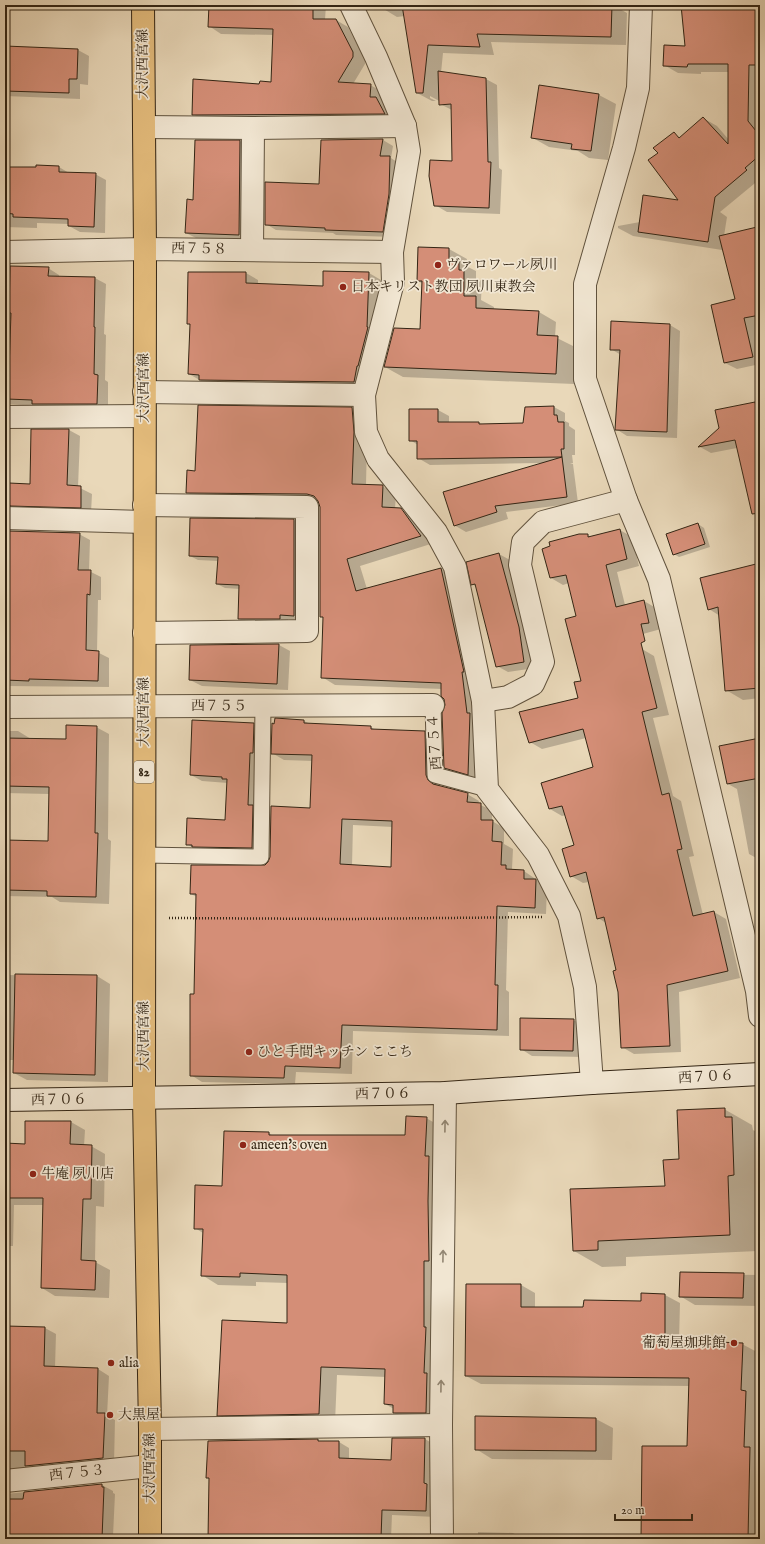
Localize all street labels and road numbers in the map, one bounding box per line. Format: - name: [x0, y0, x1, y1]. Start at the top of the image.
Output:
- street label: 大沢西宮線: [134, 29, 152, 99]
- street label: 西７５８: [171, 240, 227, 258]
- street label: 大沢西宮線: [135, 353, 153, 423]
- street label: 大沢西宮線: [135, 677, 153, 747]
- street label: 西７５５: [191, 697, 247, 715]
- street label: 西７５４: [424, 713, 446, 771]
- road number: 82: [134, 761, 154, 783]
- street label: 大沢西宮線: [135, 1001, 153, 1071]
- street label: 西７０６: [678, 1067, 734, 1087]
- street label: 西７０６: [355, 1085, 411, 1103]
- street label: 西７０６: [31, 1091, 87, 1109]
- street label: 大沢西宮線: [141, 1433, 159, 1503]
- street label: 西７５３: [48, 1461, 106, 1485]

